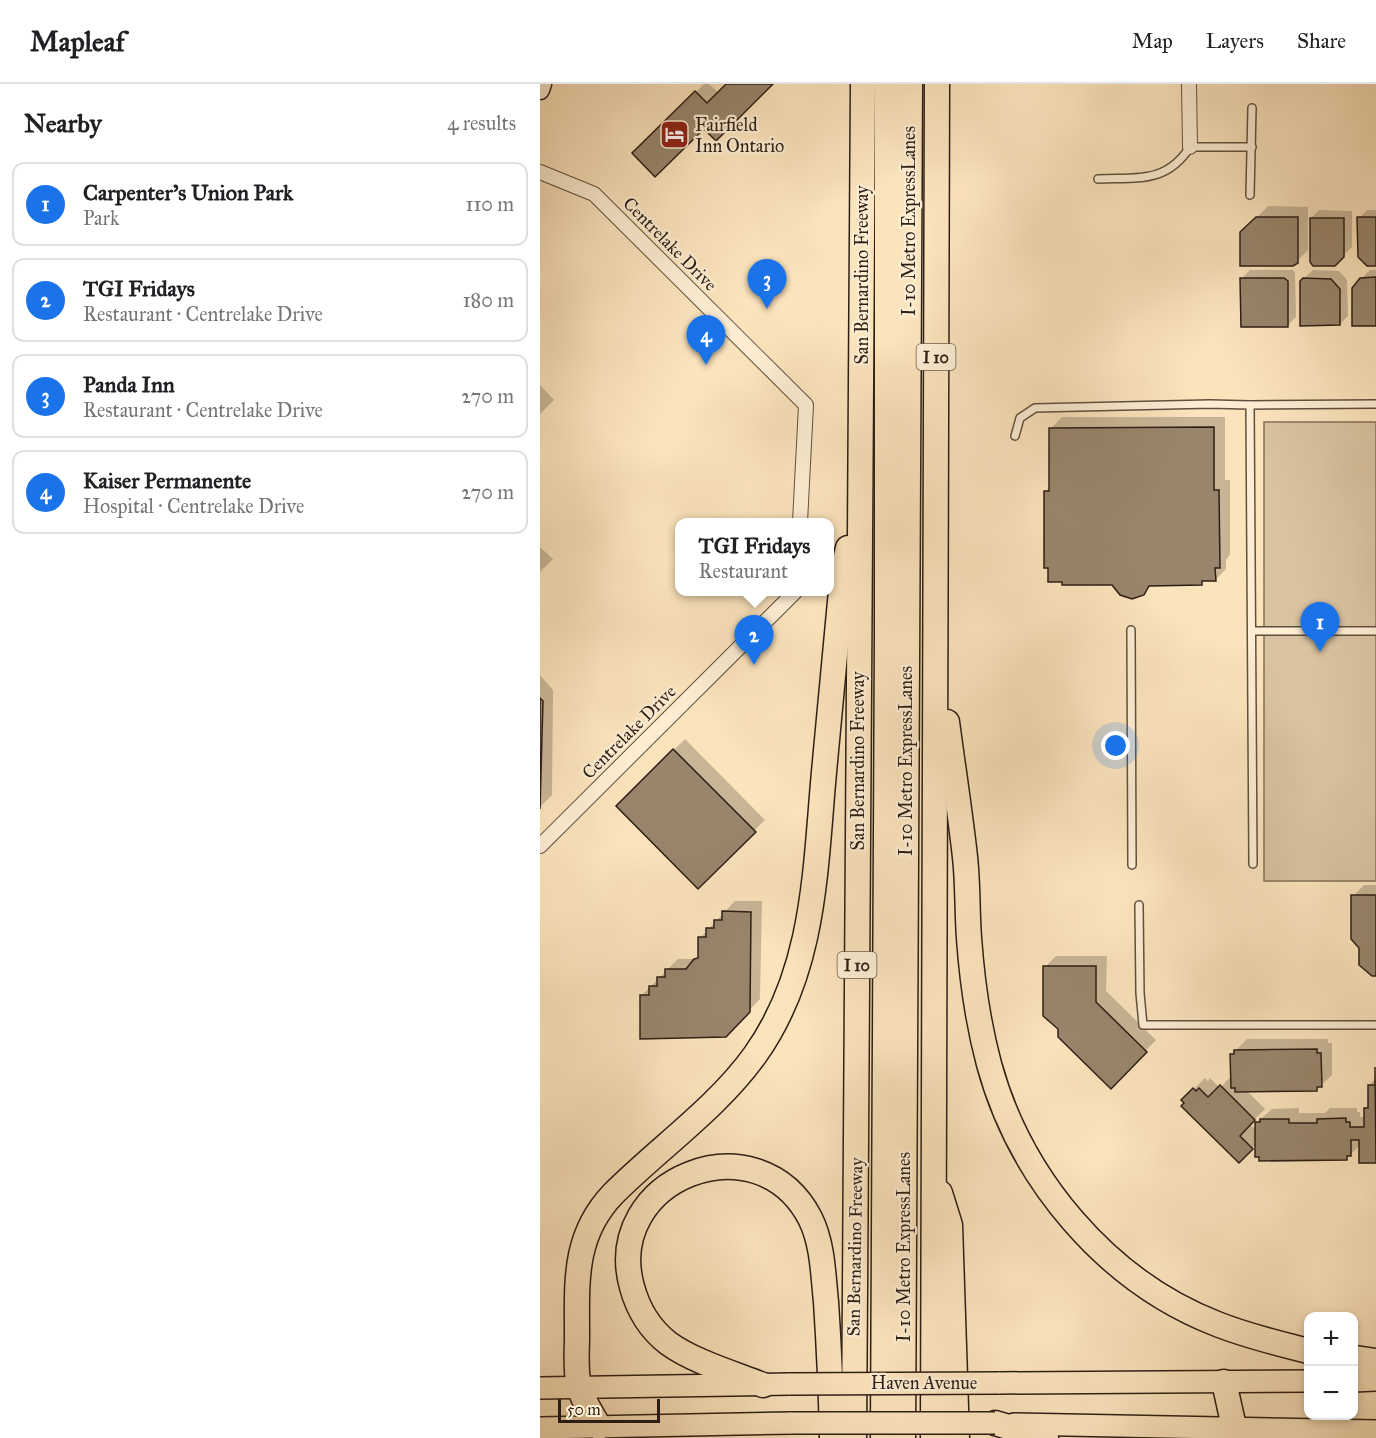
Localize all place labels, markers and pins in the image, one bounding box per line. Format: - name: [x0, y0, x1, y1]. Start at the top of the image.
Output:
- place label: Fairfield Inn Ontario: [695, 114, 784, 157]
- hotel icon: Fairfield Inn Ontario: [658, 119, 690, 151]
- pin: 3: [748, 260, 786, 309]
- pin: 4: [686, 316, 726, 365]
- pin: 1: [1300, 602, 1340, 652]
- pin: 2: [734, 616, 774, 665]

